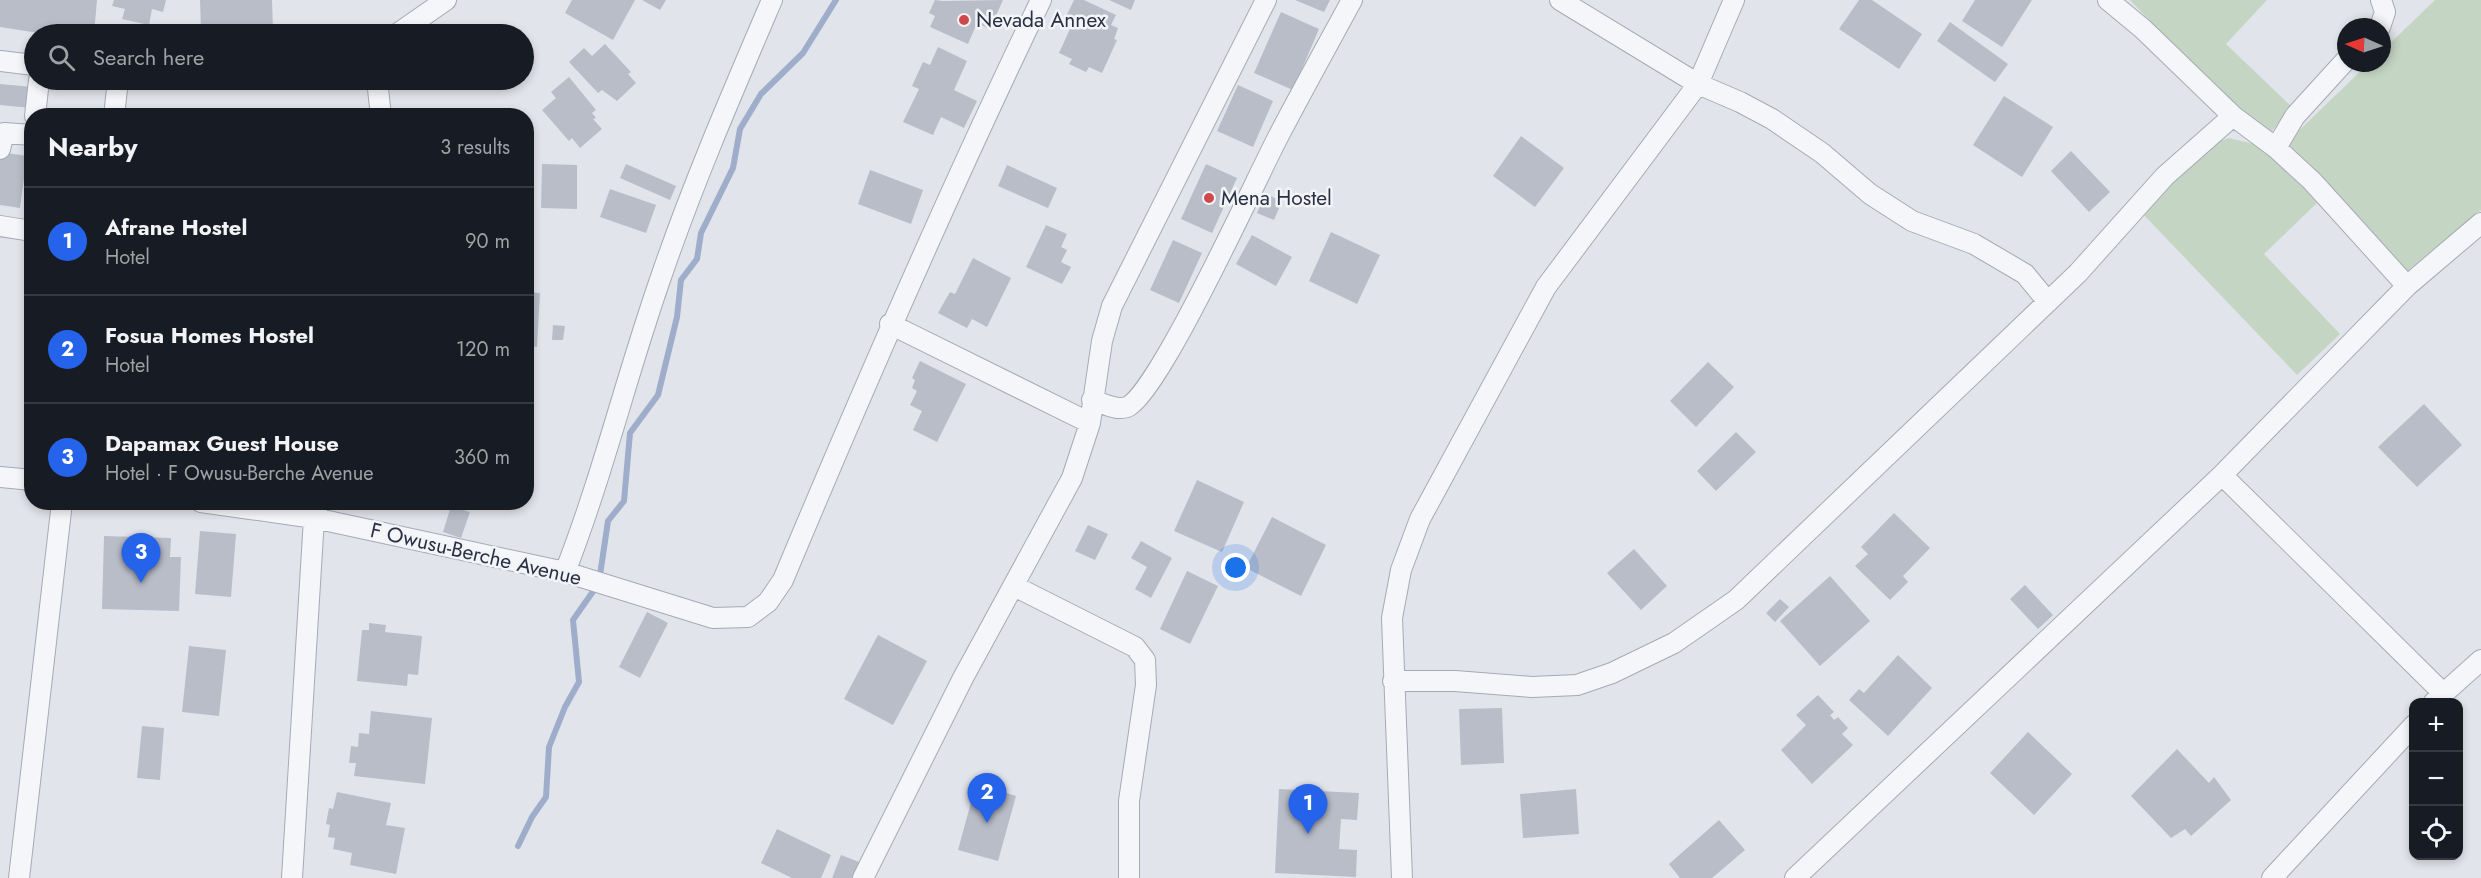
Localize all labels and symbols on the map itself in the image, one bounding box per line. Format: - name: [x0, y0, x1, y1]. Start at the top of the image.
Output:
- place label: Nevada Annex: [976, 5, 1106, 35]
- marker: Nevada Annex: [957, 13, 971, 27]
- north arrow: [2337, 18, 2391, 72]
- place label: Mena Hostel: [1221, 183, 1332, 213]
- marker: Mena Hostel: [1202, 191, 1216, 205]
- street label: F Owusu-Berche Avenue: [367, 515, 585, 593]
- pin: 3: [122, 534, 160, 583]
- your location: [1221, 553, 1250, 582]
- pin: 2: [968, 774, 1006, 823]
- pin: 1: [1288, 784, 1328, 834]

